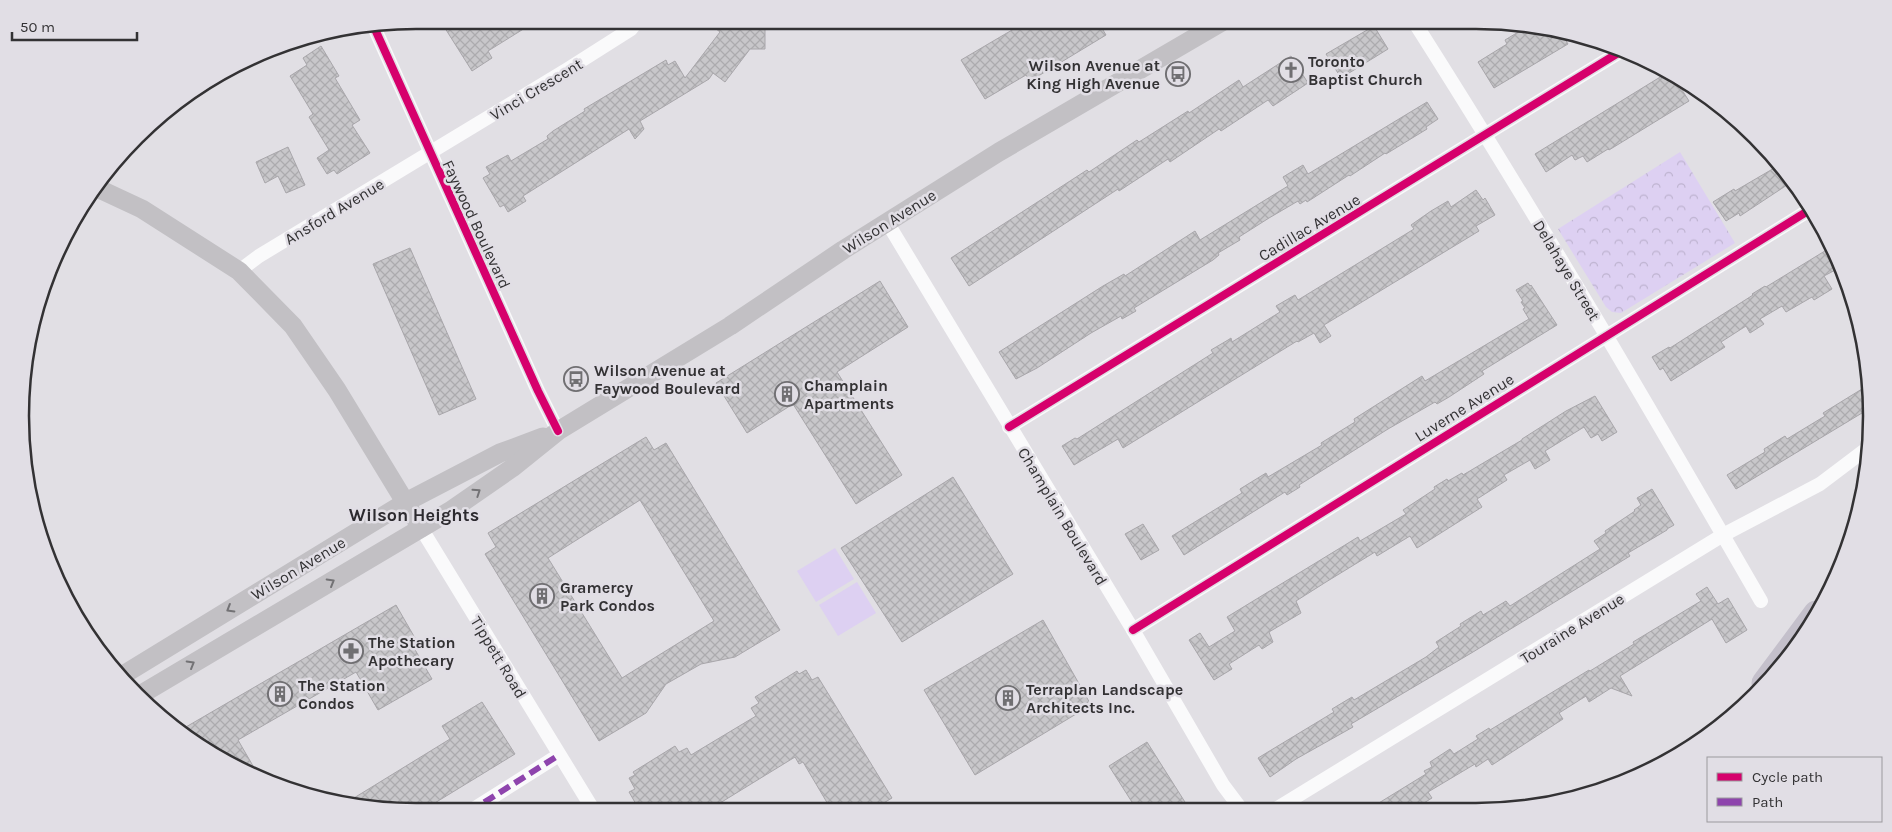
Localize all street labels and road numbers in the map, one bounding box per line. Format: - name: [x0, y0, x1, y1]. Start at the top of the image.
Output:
- street label: Vinci Crescent: [487, 54, 586, 125]
- street label: Faywood Boulevard: [438, 157, 515, 292]
- street label: Ansford Avenue: [281, 174, 387, 249]
- street label: Wilson Avenue: [839, 185, 940, 258]
- street label: Cadillac Avenue: [1255, 190, 1364, 265]
- street label: Delahaye Street: [1529, 217, 1604, 324]
- street label: Luverne Avenue: [1411, 369, 1517, 446]
- street label: Champlain Boulevard: [1014, 444, 1111, 589]
- street label: Wilson Avenue: [248, 533, 349, 604]
- street label: Touraine Avenue: [1517, 589, 1628, 668]
- street label: Tippett Road: [467, 613, 530, 702]

